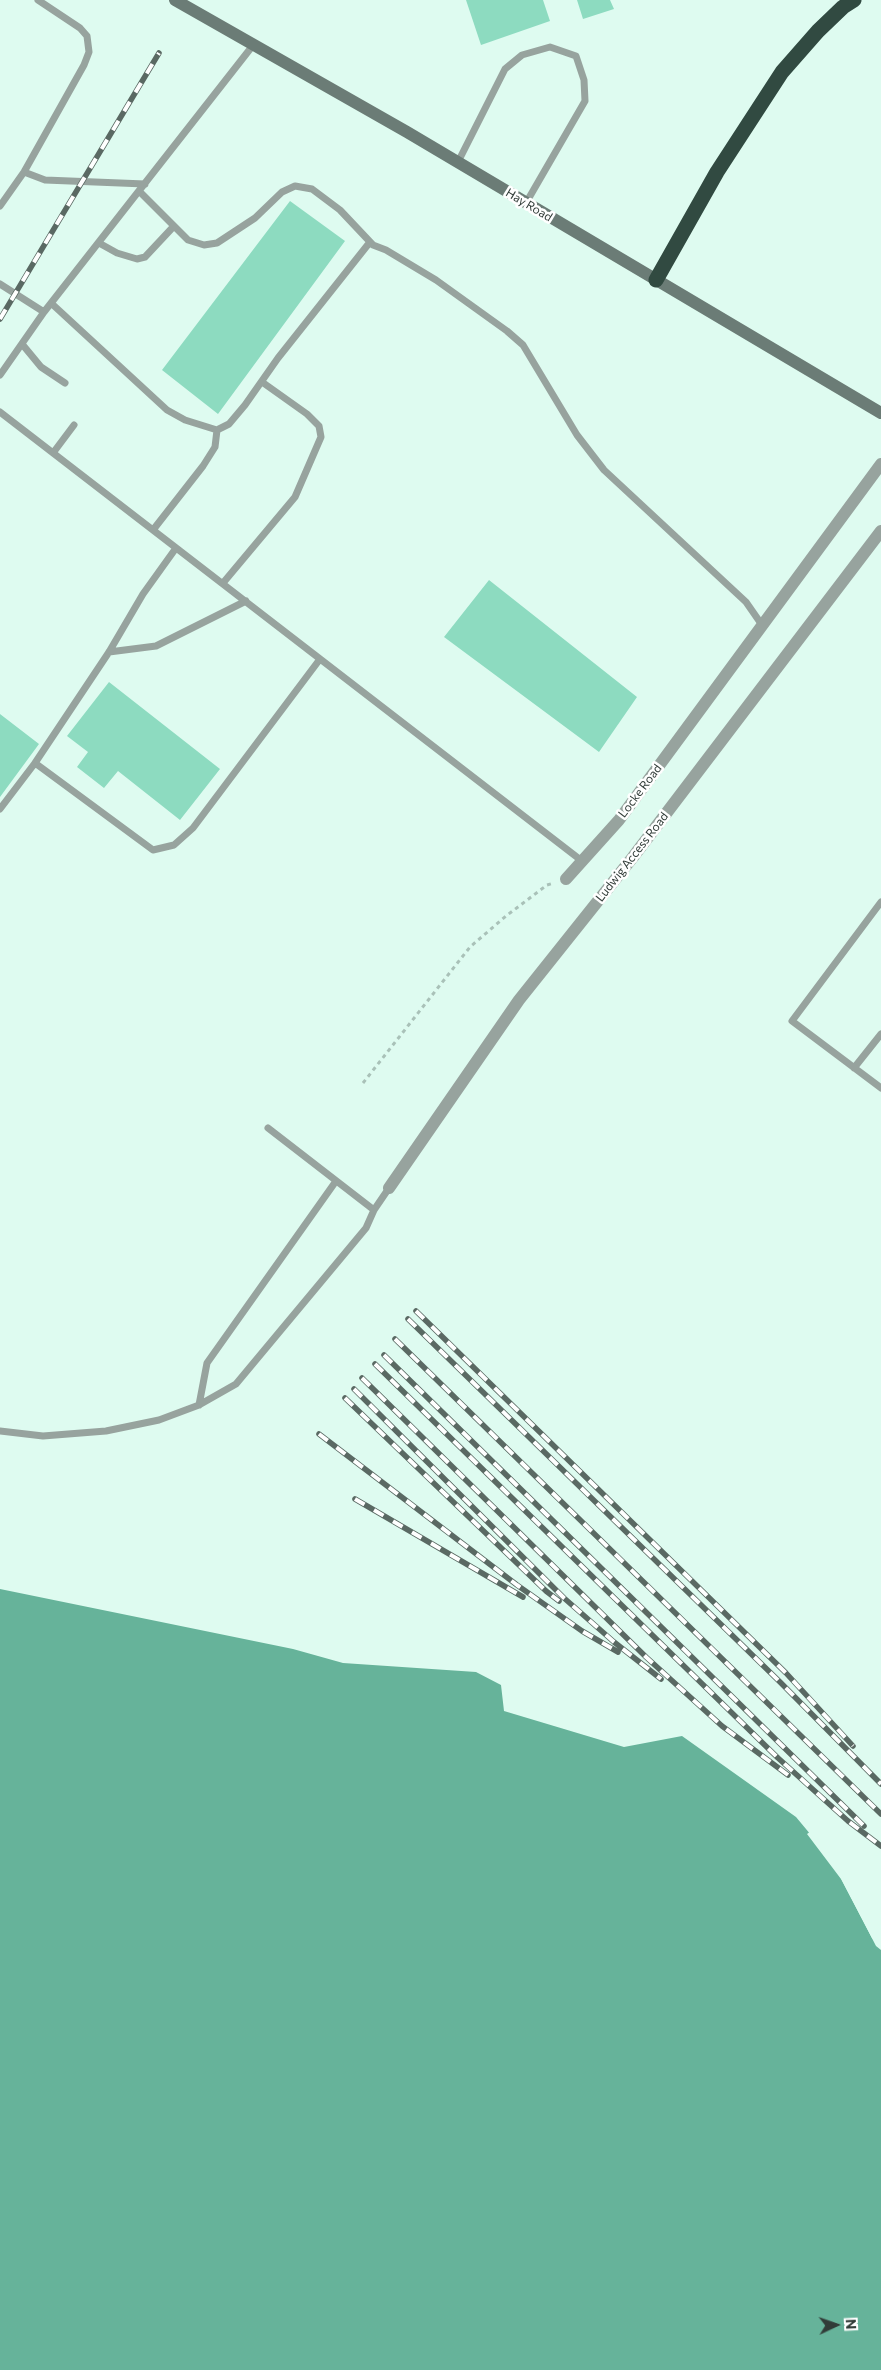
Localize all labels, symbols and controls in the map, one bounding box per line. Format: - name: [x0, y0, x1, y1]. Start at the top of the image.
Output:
- street label: Hay Road: [503, 186, 555, 224]
- street label: Locke Road: [615, 762, 665, 820]
- street label: Ludwig Access Road: [593, 809, 671, 905]
- north arrow: [811, 2300, 861, 2350]
- text: N: [843, 2319, 860, 2330]

